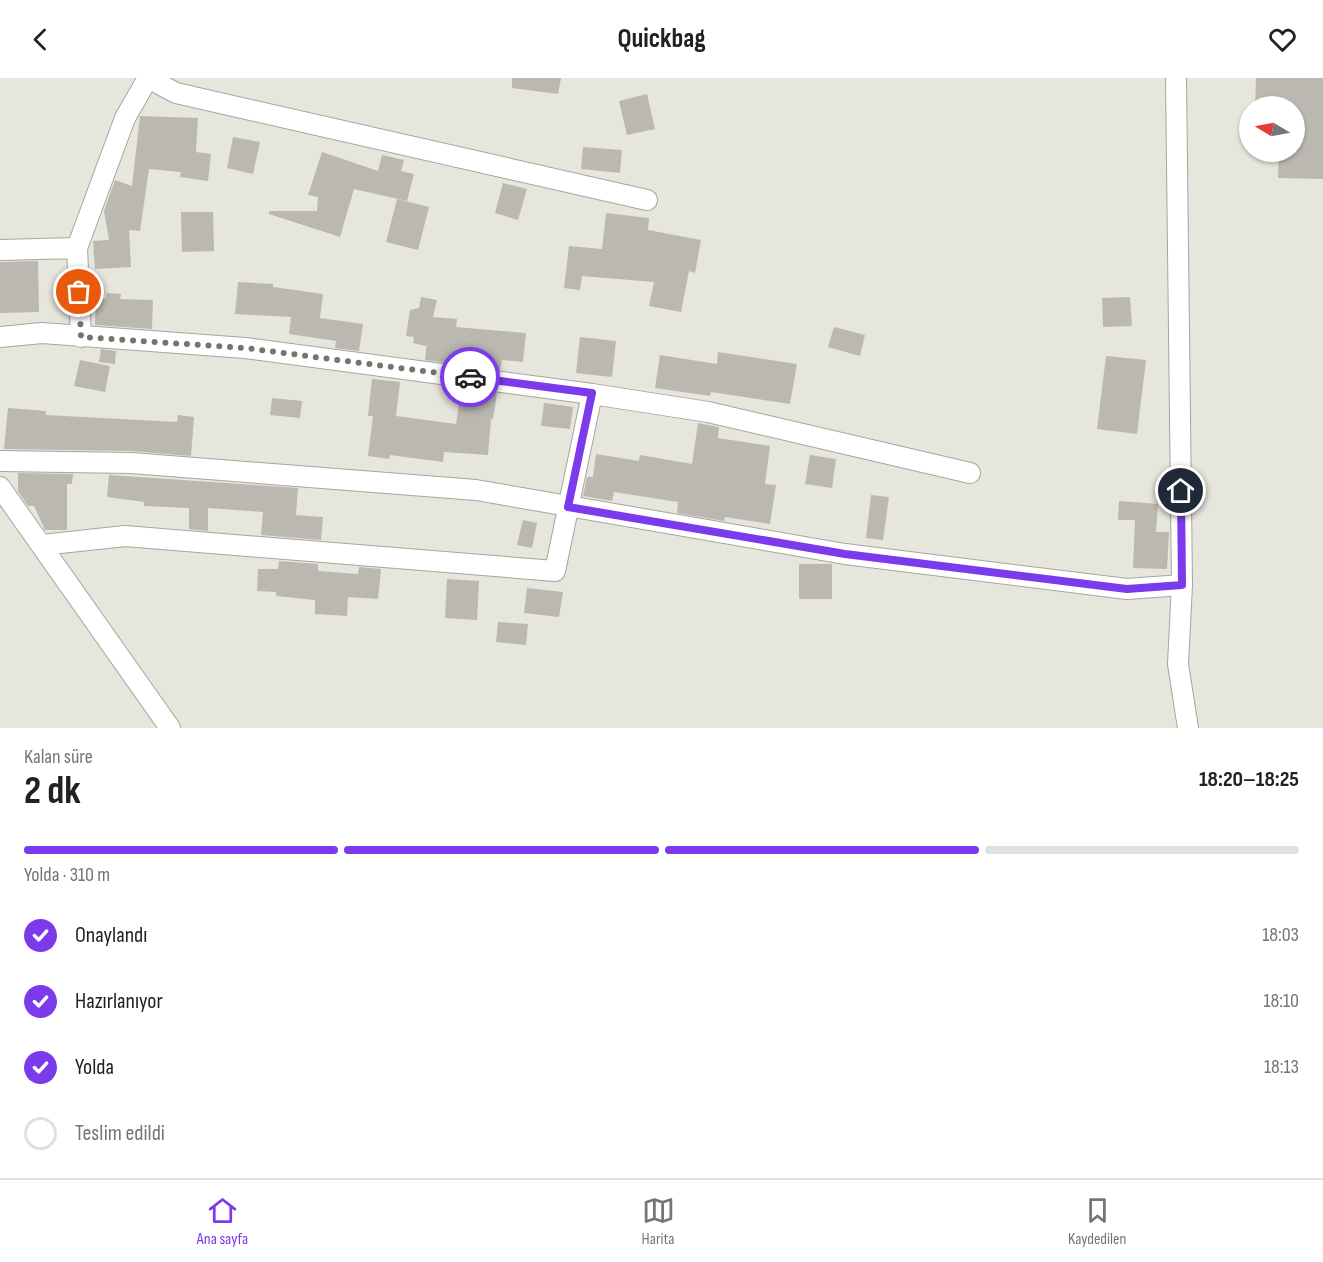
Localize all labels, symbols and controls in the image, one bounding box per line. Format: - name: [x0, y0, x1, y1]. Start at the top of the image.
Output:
- icon: back: [24, 23, 57, 56]
- text: Quickbag: [617, 23, 706, 55]
- icon: heart: [1266, 23, 1299, 56]
- north arrow: [1239, 96, 1305, 162]
- map controls: [1239, 96, 1305, 162]
- pin: [53, 266, 104, 317]
- icon: bag: [62, 275, 95, 308]
- courier: [440, 347, 500, 407]
- icon: car: [454, 361, 487, 394]
- pin: [1155, 465, 1206, 516]
- icon: home: [1164, 474, 1197, 507]
- text: Kalan süre: [24, 745, 93, 769]
- text: 18:20–18:25: [1199, 766, 1299, 793]
- text: 2 dk: [24, 768, 81, 815]
- text: Yolda · 310 m: [24, 863, 110, 887]
- icon: check: [24, 919, 57, 952]
- text: Onaylandı: [75, 922, 147, 949]
- text: 18:03: [1262, 923, 1299, 947]
- icon: check: [24, 985, 57, 1018]
- text: Hazırlanıyor: [75, 988, 163, 1015]
- text: 18:10: [1264, 989, 1299, 1013]
- icon: check: [24, 1051, 57, 1084]
- text: Yolda: [75, 1054, 114, 1081]
- text: 18:13: [1264, 1055, 1299, 1079]
- text: Teslim edildi: [75, 1120, 165, 1147]
- tab: Ana sayfa: [197, 1194, 248, 1249]
- tab: Harita: [642, 1194, 675, 1249]
- tab: Kaydedilen: [1068, 1194, 1126, 1249]

